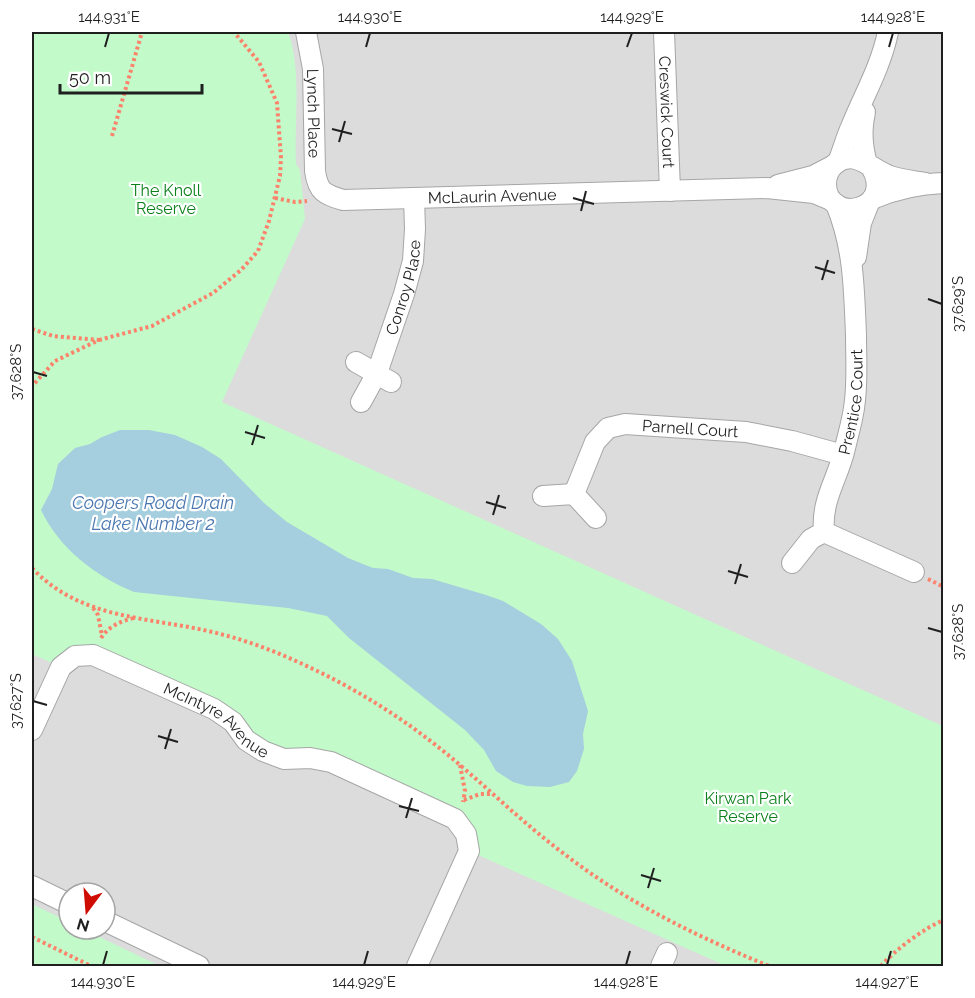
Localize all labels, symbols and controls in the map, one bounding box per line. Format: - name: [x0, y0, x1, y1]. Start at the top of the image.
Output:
- text: 144.931°E: [78, 8, 140, 26]
- text: 144.930°E: [338, 8, 402, 26]
- text: 144.929°E: [600, 8, 664, 26]
- text: 144.928°E: [861, 8, 925, 26]
- street label: Creswick Court: [655, 55, 679, 169]
- scale bar: [60, 57, 202, 95]
- text: 50 m: [69, 67, 111, 88]
- street label: Lynch Place: [303, 68, 324, 158]
- park label: The Knoll Reserve: [131, 181, 202, 218]
- street label: McLaurin Avenue: [428, 184, 557, 207]
- street label: Conroy Place: [381, 239, 424, 337]
- text: 37.629°S: [949, 276, 967, 332]
- text: 37.628°S: [7, 344, 25, 400]
- street label: Prentice Court: [834, 348, 866, 456]
- street label: Parnell Court: [642, 416, 740, 441]
- water label: Coopers Road Drain Lake Number 2: [72, 492, 234, 534]
- text: 37.628°S: [949, 604, 967, 660]
- text: 37.627°S: [7, 673, 25, 729]
- street label: McIntyre Avenue: [161, 678, 271, 762]
- park label: Kirwan Park Reserve: [705, 789, 792, 826]
- north arrow: [57, 881, 117, 941]
- text: N: [75, 914, 91, 936]
- text: 144.930°E: [71, 973, 135, 991]
- text: 144.929°E: [332, 973, 396, 991]
- text: 144.928°E: [594, 973, 658, 991]
- text: 144.927°E: [855, 973, 919, 991]

